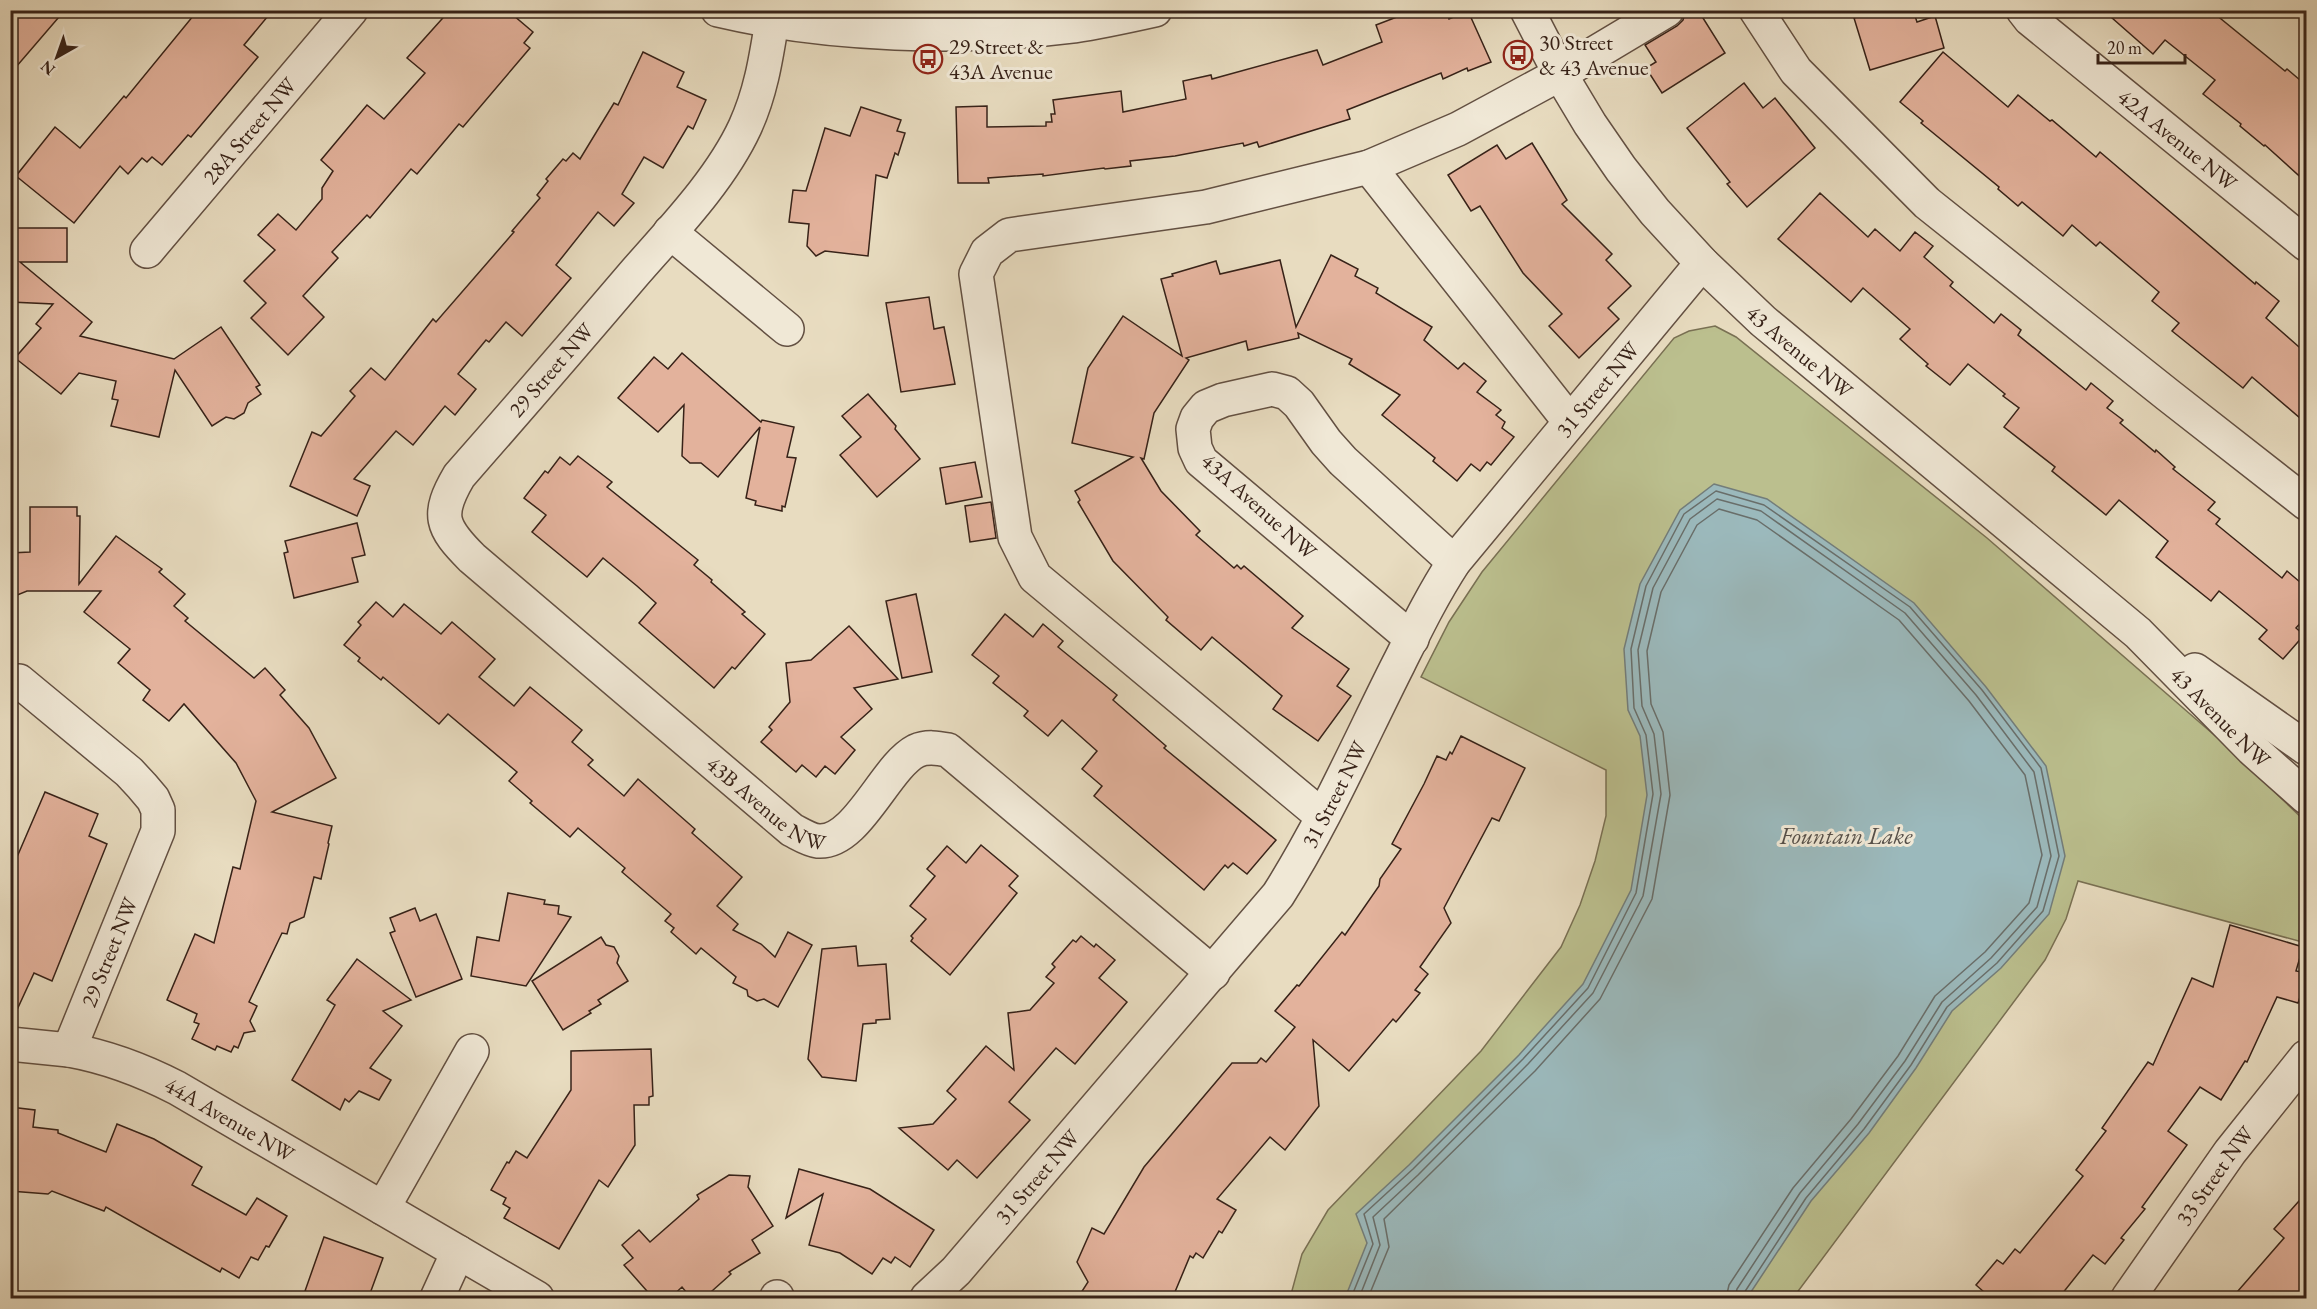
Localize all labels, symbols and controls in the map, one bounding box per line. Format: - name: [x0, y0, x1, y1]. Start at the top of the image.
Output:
- north arrow: [27, 27, 87, 87]
- scale bar: [2098, 27, 2185, 65]
- place label: 30 Street & 43 Avenue: [1539, 28, 1649, 82]
- place label: 29 Street & 43A Avenue: [949, 32, 1053, 86]
- text: 20 m: [2107, 36, 2142, 59]
- bus stop icon: 30 Street & 43 Avenue: [1502, 39, 1534, 71]
- bus stop icon: 29 Street & 43A Avenue: [912, 43, 944, 75]
- text: N: [36, 56, 59, 80]
- street label: 28A Street NW: [196, 70, 303, 190]
- street label: 42A Avenue NW: [2112, 82, 2244, 197]
- street label: 43 Avenue NW: [1740, 298, 1860, 405]
- street label: 29 Street NW: [502, 316, 600, 423]
- street label: 31 Street NW: [1549, 335, 1646, 443]
- street label: 43A Avenue NW: [1195, 446, 1324, 566]
- street label: 43 Avenue NW: [2164, 660, 2278, 774]
- street label: 31 Street NW: [1295, 735, 1373, 853]
- street label: 43B Avenue NW: [701, 749, 829, 857]
- water label: Fountain Lake: [1779, 820, 1913, 851]
- street label: 29 Street NW: [74, 892, 144, 1011]
- street label: 44A Avenue NW: [160, 1070, 301, 1169]
- street label: 33 Street NW: [2169, 1119, 2261, 1231]
- street label: 31 Street NW: [988, 1122, 1086, 1230]

